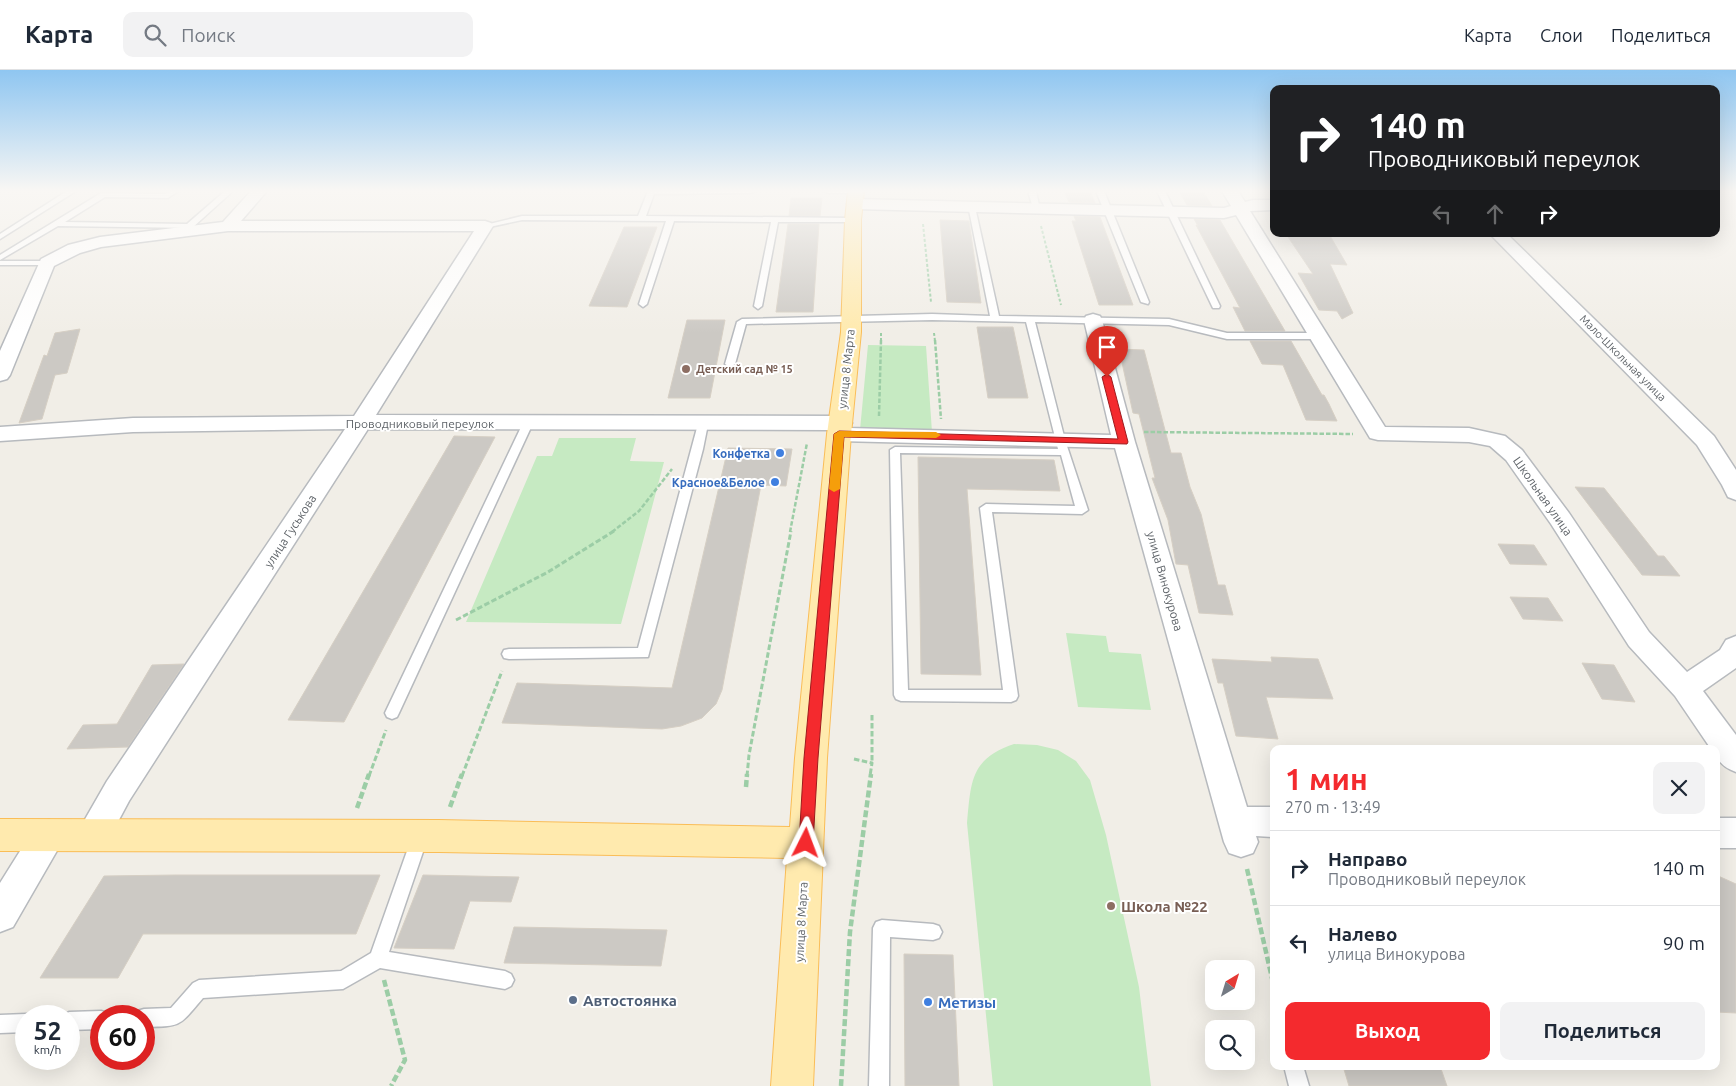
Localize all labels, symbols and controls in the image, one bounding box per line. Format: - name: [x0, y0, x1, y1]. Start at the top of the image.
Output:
- search box: [123, 12, 473, 57]
- text: Карта: [25, 21, 93, 48]
- icon: search: [141, 21, 169, 49]
- text: Поиск: [181, 24, 235, 46]
- text: Карта: [1464, 25, 1512, 45]
- text: Слои: [1540, 25, 1583, 45]
- text: Поделиться: [1611, 25, 1711, 45]
- icon: right: [1285, 105, 1350, 170]
- text: 140 m: [1368, 105, 1466, 145]
- text: Проводниковый переулок: [1368, 146, 1640, 171]
- icon: left: [1428, 200, 1456, 228]
- icon: ahead: [1481, 200, 1509, 228]
- icon: right: [1534, 200, 1562, 228]
- street label: Мало-Школьная улица: [1577, 312, 1669, 404]
- pin: [1086, 326, 1128, 377]
- street label: улица 8 Марта: [835, 328, 857, 410]
- icon: arrive: [1093, 333, 1121, 361]
- marker: Детский сад № 15: [680, 363, 692, 375]
- place label: Детский сад № 15: [696, 363, 793, 375]
- street label: Проводниковый переулок: [346, 417, 494, 430]
- place label: Конфетка: [712, 447, 770, 460]
- marker: Конфетка: [774, 447, 786, 459]
- street label: Школьная улица: [1511, 454, 1575, 538]
- place label: Красное&Белое: [672, 476, 765, 489]
- marker: Красное&Белое: [769, 476, 781, 488]
- street label: улица Гуськова: [262, 492, 318, 570]
- street label: улица Винокурова: [1145, 530, 1185, 632]
- text: 1 мин: [1285, 762, 1368, 796]
- button: close: [1653, 762, 1705, 814]
- text: 270 m · 13:49: [1285, 798, 1381, 816]
- position arrow: [779, 816, 831, 868]
- text: Направо: [1328, 848, 1408, 870]
- icon: right: [1285, 854, 1313, 882]
- text: 140 m: [1652, 857, 1705, 879]
- text: Проводниковый переулок: [1328, 870, 1526, 888]
- street label: улица 8 Марта: [792, 882, 810, 962]
- place label: Школа №22: [1121, 898, 1208, 915]
- marker: Школа №22: [1105, 900, 1117, 912]
- text: Налево: [1328, 923, 1397, 945]
- icon: left: [1285, 929, 1313, 957]
- text: 90 m: [1663, 932, 1705, 954]
- text: улица Винокурова: [1328, 945, 1466, 963]
- north arrow: [1205, 960, 1255, 1010]
- map controls: [1205, 960, 1255, 1070]
- place label: Автостоянка: [583, 992, 677, 1009]
- marker: Автостоянка: [567, 994, 579, 1006]
- place label: Метизы: [938, 994, 996, 1011]
- marker: Метизы: [922, 996, 934, 1008]
- button: Выход: [1285, 1002, 1490, 1060]
- button: Поделиться: [1500, 1002, 1705, 1060]
- speed limit sign: 60: [90, 1005, 155, 1070]
- text: 52: [33, 1017, 62, 1045]
- button: search: [1205, 1020, 1255, 1070]
- text: km/h: [34, 1043, 61, 1056]

